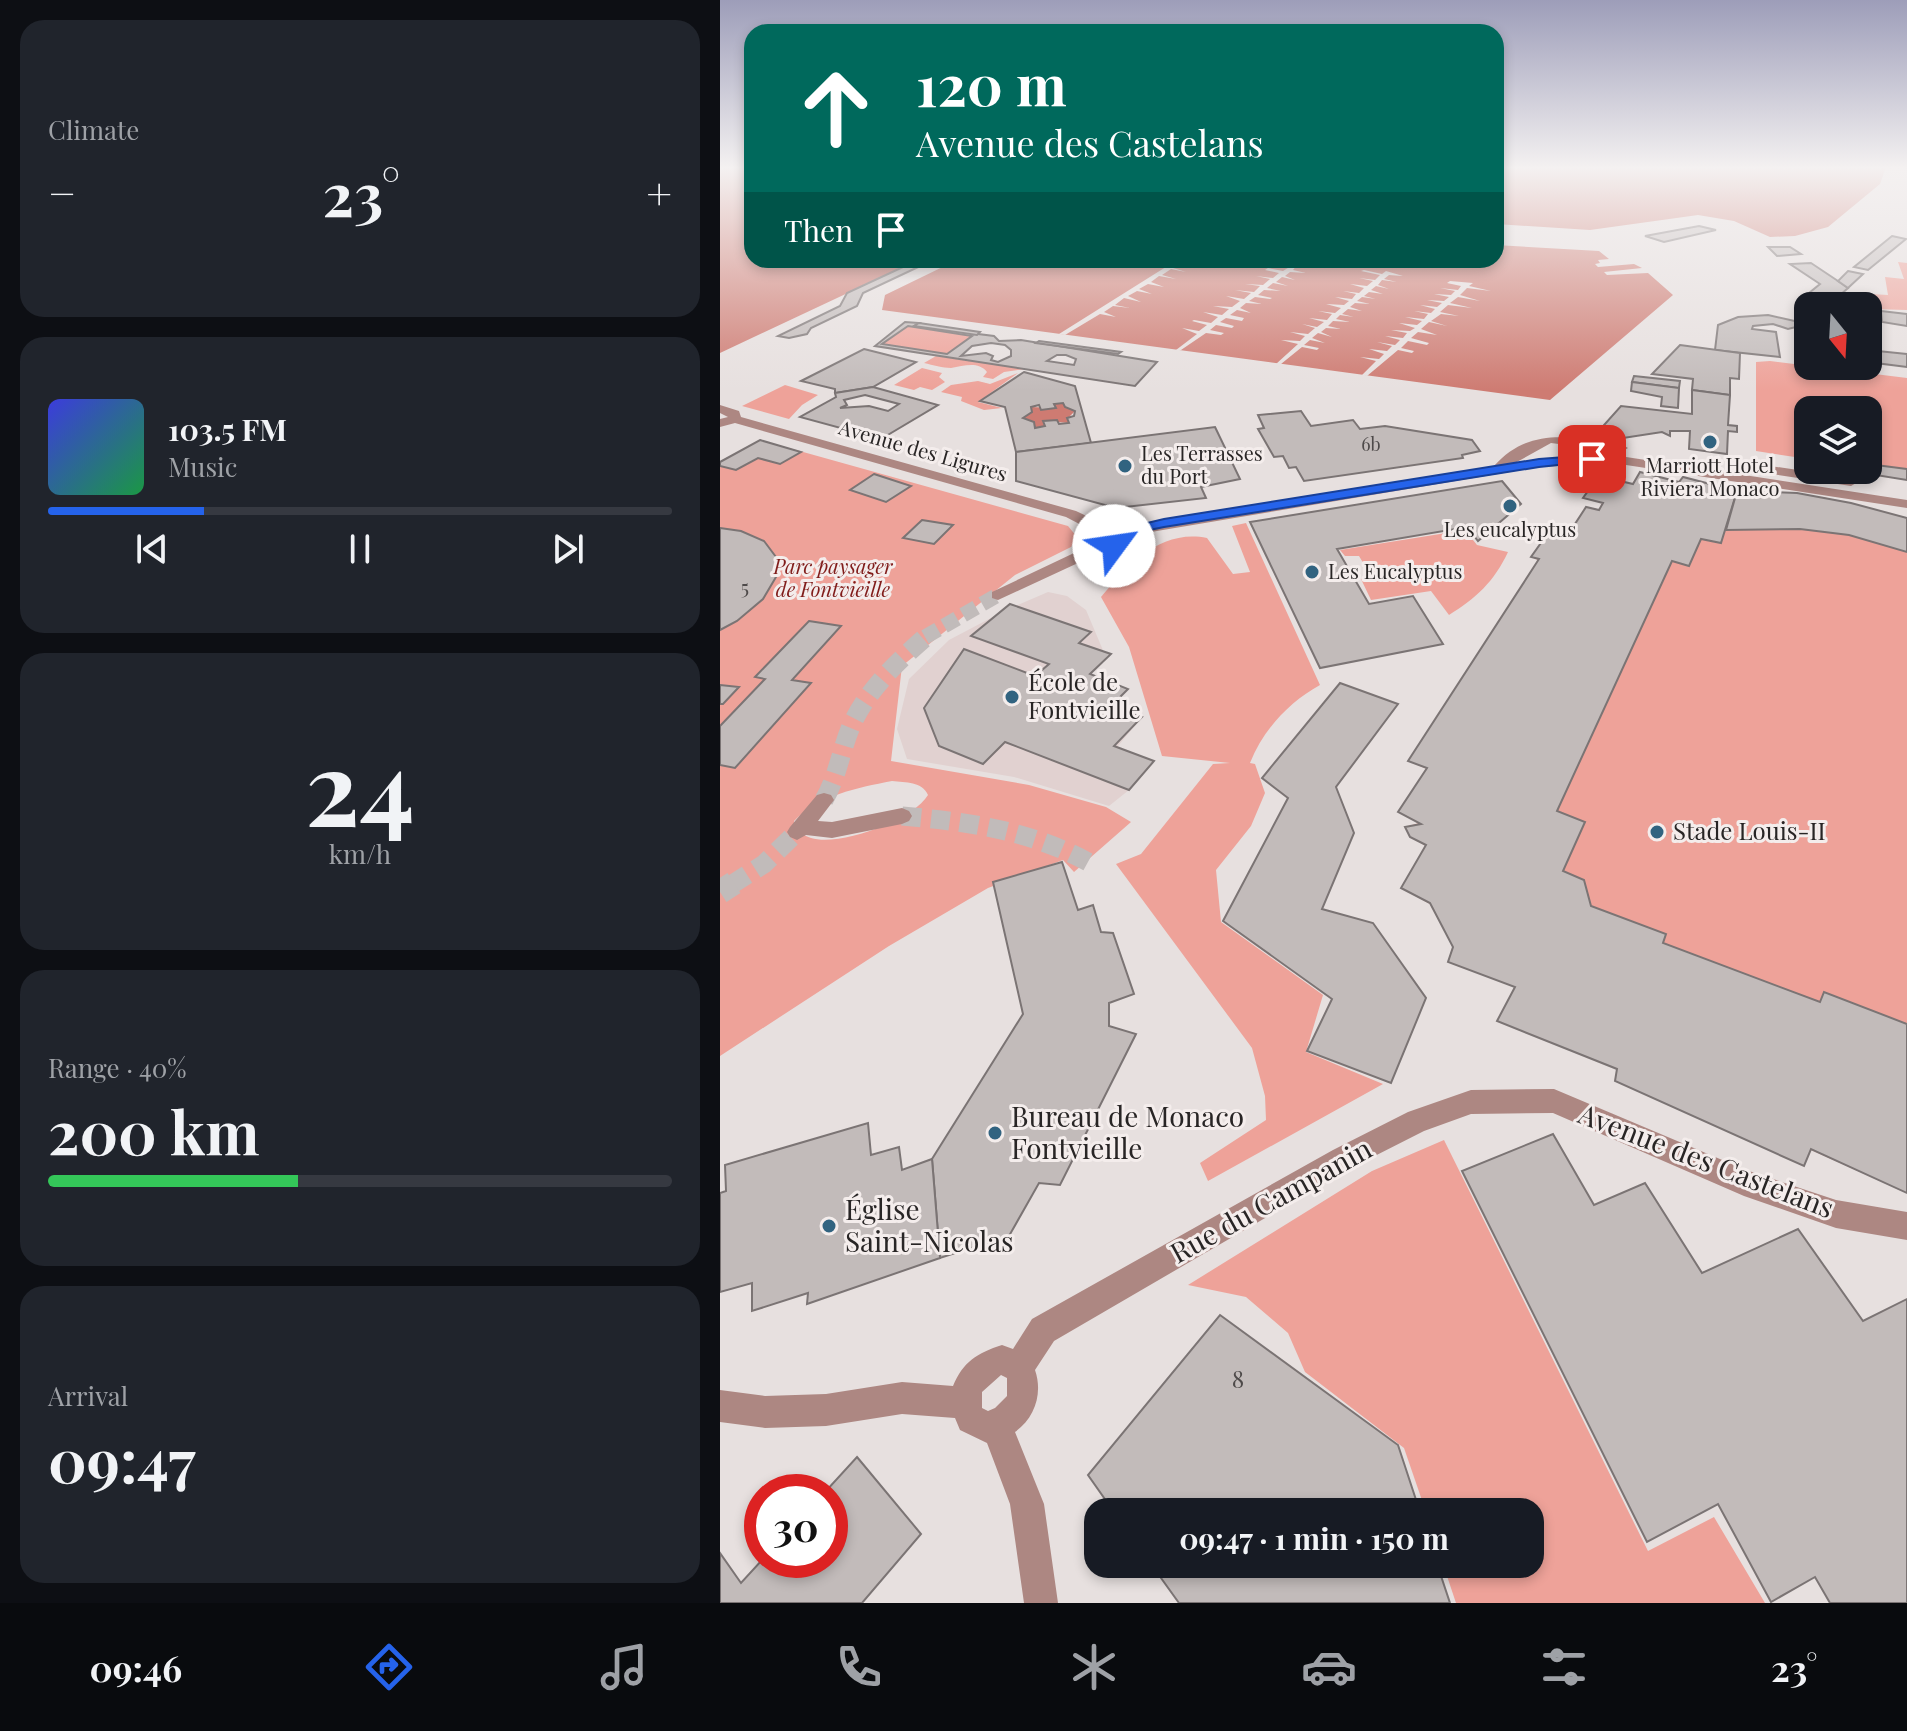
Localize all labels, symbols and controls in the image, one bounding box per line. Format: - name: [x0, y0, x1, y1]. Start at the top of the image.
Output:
- text: 120 m: [916, 46, 1067, 121]
- icon: ahead: [784, 56, 888, 160]
- text: Climate: [48, 112, 139, 147]
- text: Avenue des Castelans: [916, 118, 1264, 166]
- text: 23°: [323, 152, 400, 232]
- text: −: [48, 162, 76, 221]
- text: +: [646, 162, 672, 221]
- icon: arrive: [869, 208, 913, 252]
- text: Then: [784, 210, 853, 250]
- north arrow: [1794, 292, 1882, 380]
- map controls: [1794, 292, 1882, 484]
- button: layers: [1794, 396, 1882, 484]
- text: 103.5 FM: [168, 409, 287, 449]
- street label: Avenue des Ligures: [835, 412, 1011, 487]
- pin: [1558, 425, 1626, 493]
- house number: 6b: [1361, 432, 1381, 456]
- marker: Marriott Hotel Riviera Monaco: [1701, 433, 1719, 451]
- icon: arrive: [1570, 437, 1614, 481]
- place label: Les Terrasses du Port: [1141, 439, 1263, 489]
- text: Music: [168, 449, 237, 484]
- place label: Marriott Hotel Riviera Monaco: [1641, 451, 1779, 501]
- marker: Les Terrasses du Port: [1116, 457, 1134, 475]
- marker: Les eucalyptus: [1501, 497, 1519, 515]
- position arrow: [1072, 504, 1156, 588]
- place label: Les eucalyptus: [1444, 515, 1576, 542]
- icon: previous: [130, 527, 174, 571]
- icon: pause: [338, 527, 382, 571]
- icon: next: [546, 527, 590, 571]
- park label: Parc paysager de Fontvieille: [772, 552, 894, 602]
- place label: Les Eucalyptus: [1328, 557, 1462, 584]
- marker: Les Eucalyptus: [1303, 563, 1321, 581]
- house number: 5: [741, 573, 749, 600]
- place label: École de Fontvieille: [1028, 665, 1141, 725]
- marker: École de Fontvieille: [1003, 688, 1021, 706]
- text: 24: [305, 714, 415, 853]
- place label: Stade Louis-II: [1673, 814, 1826, 846]
- marker: Stade Louis-II: [1648, 823, 1666, 841]
- text: km/h: [329, 836, 391, 871]
- text: Range · 40%: [48, 1050, 187, 1085]
- text: 200 km: [48, 1090, 259, 1170]
- street label: Avenue des Castelans: [1573, 1094, 1839, 1225]
- place label: Bureau de Monaco Fontvieille: [1011, 1097, 1244, 1166]
- marker: Bureau de Monaco Fontvieille: [986, 1124, 1004, 1142]
- street label: Rue du Campanin: [1163, 1129, 1378, 1270]
- place label: Église Saint-Nicolas: [845, 1190, 1014, 1259]
- marker: Église Saint-Nicolas: [820, 1217, 838, 1235]
- house number: 8: [1232, 1362, 1244, 1394]
- text: Arrival: [48, 1378, 128, 1413]
- text: 09:47: [48, 1418, 196, 1498]
- speed limit sign: 30: [744, 1474, 848, 1578]
- text: 09:47 · 1 min · 150 m: [1179, 1518, 1449, 1558]
- icon: directions: [361, 1639, 417, 1695]
- icon: music: [596, 1639, 652, 1695]
- icon: phone: [831, 1639, 887, 1695]
- icon: climate: [1066, 1639, 1122, 1695]
- icon: car: [1301, 1639, 1357, 1695]
- icon: filters: [1536, 1639, 1592, 1695]
- text: 09:46: [89, 1643, 182, 1691]
- text: 23°: [1771, 1643, 1817, 1691]

